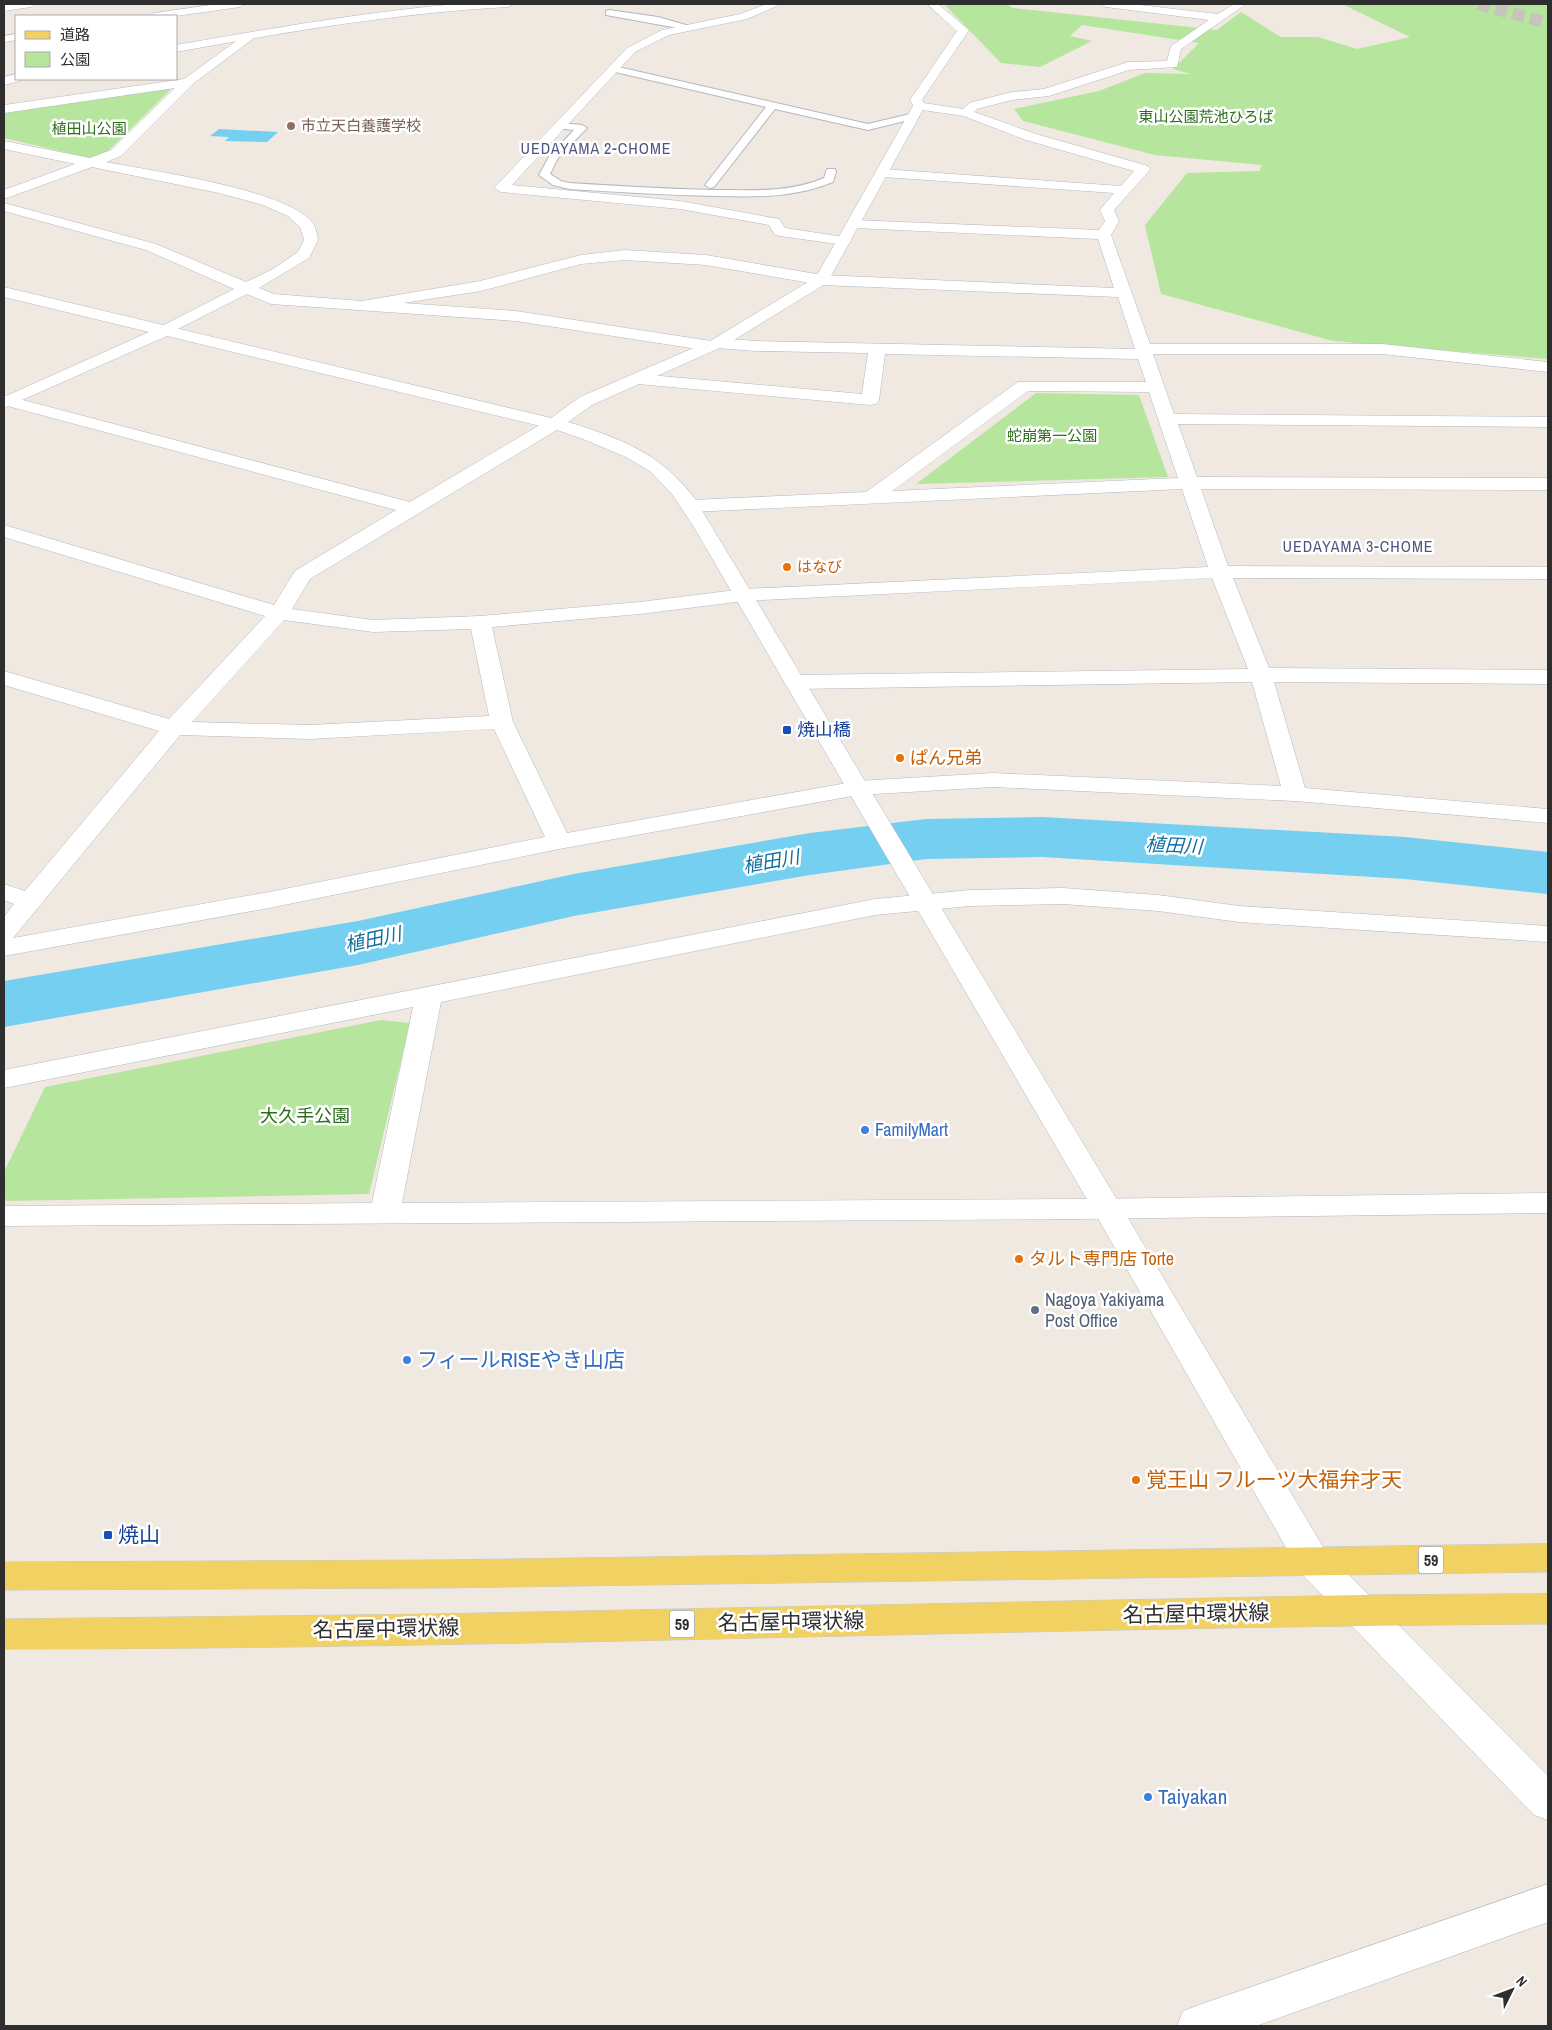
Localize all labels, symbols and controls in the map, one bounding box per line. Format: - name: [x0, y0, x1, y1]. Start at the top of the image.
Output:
- legend: [15, 15, 178, 80]
- text: 道路: [60, 24, 90, 45]
- text: 公園: [60, 49, 90, 70]
- park label: 東山公園荒池ひろば: [1138, 106, 1274, 127]
- place label: 市立天白養護学校: [301, 115, 421, 136]
- park label: 植田山公園: [51, 118, 127, 139]
- marker: 市立天白養護学校: [285, 120, 297, 132]
- district label: UEDAYAMA 2-CHOME: [520, 137, 672, 159]
- park label: 蛇崩第一公園: [1007, 425, 1097, 446]
- district label: UEDAYAMA 3-CHOME: [1282, 535, 1434, 557]
- place label: はなび: [797, 556, 842, 577]
- marker: はなび: [781, 561, 793, 573]
- place label: 焼山橋: [797, 717, 851, 742]
- marker: 焼山橋: [781, 724, 793, 736]
- place label: ぱん兄弟: [910, 745, 982, 770]
- marker: ぱん兄弟: [894, 752, 906, 764]
- water label: 植田川: [1145, 831, 1205, 860]
- water label: 植田川: [741, 843, 803, 879]
- water label: 植田川: [342, 920, 406, 958]
- park label: 大久手公園: [260, 1103, 350, 1128]
- place label: FamilyMart: [875, 1117, 948, 1142]
- marker: FamilyMart: [859, 1124, 871, 1136]
- place label: タルト専門店 Torte: [1029, 1246, 1174, 1271]
- marker: タルト専門店 Torte: [1013, 1253, 1025, 1265]
- place label: Nagoya Yakiyama Post Office: [1045, 1287, 1164, 1333]
- marker: Nagoya Yakiyama Post Office: [1029, 1304, 1041, 1316]
- place label: フィールRISEやき山店: [417, 1345, 625, 1374]
- marker: フィールRISEやき山店: [401, 1354, 413, 1366]
- place label: 覚王山 フルーツ大福弁才天: [1146, 1465, 1402, 1494]
- marker: 覚王山 フルーツ大福弁才天: [1130, 1474, 1142, 1486]
- place label: 焼山: [118, 1520, 160, 1549]
- marker: 焼山: [102, 1529, 114, 1541]
- road number: 59: [1418, 1546, 1444, 1574]
- street label: 名古屋中環状線: [1122, 1598, 1270, 1629]
- street label: 名古屋中環状線: [717, 1606, 865, 1637]
- road number: 59: [670, 1610, 694, 1638]
- street label: 名古屋中環状線: [312, 1613, 460, 1644]
- place label: Taiyakan: [1158, 1782, 1227, 1811]
- marker: Taiyakan: [1142, 1791, 1154, 1803]
- north arrow: [1487, 1965, 1537, 2015]
- text: N: [1512, 1972, 1531, 1990]

